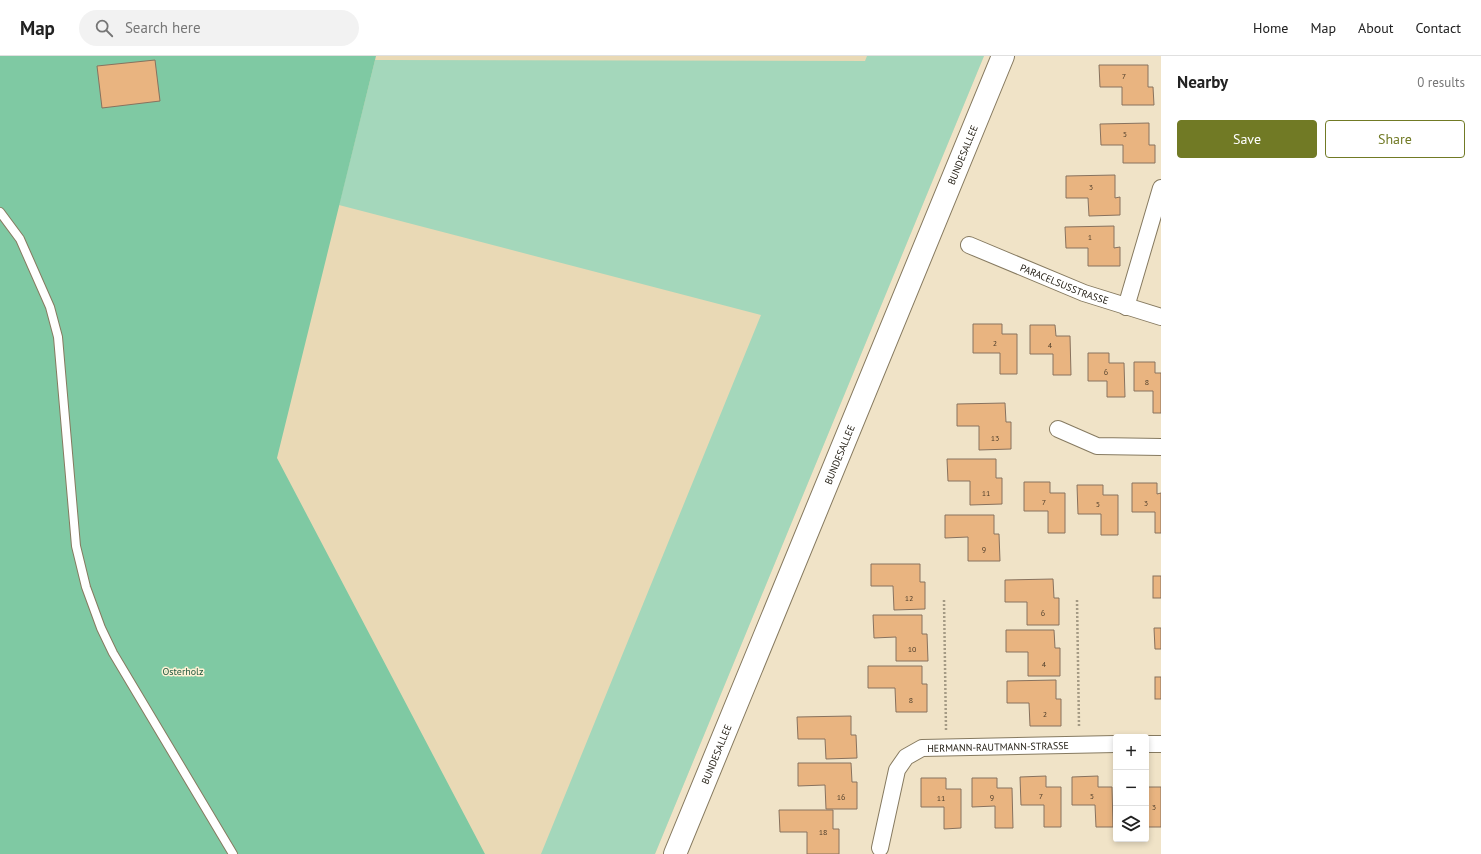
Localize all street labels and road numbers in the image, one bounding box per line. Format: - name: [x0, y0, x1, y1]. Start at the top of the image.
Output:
- street label: BUNDESALLEE: [944, 123, 980, 187]
- street label: PARACELSUSSTRASSE: [1018, 261, 1110, 307]
- street label: BUNDESALLEE: [821, 423, 857, 486]
- street label: BUNDESALLEE: [698, 722, 734, 786]
- street label: HERMANN-RAUTMANN-STRASSE: [927, 738, 1069, 754]

